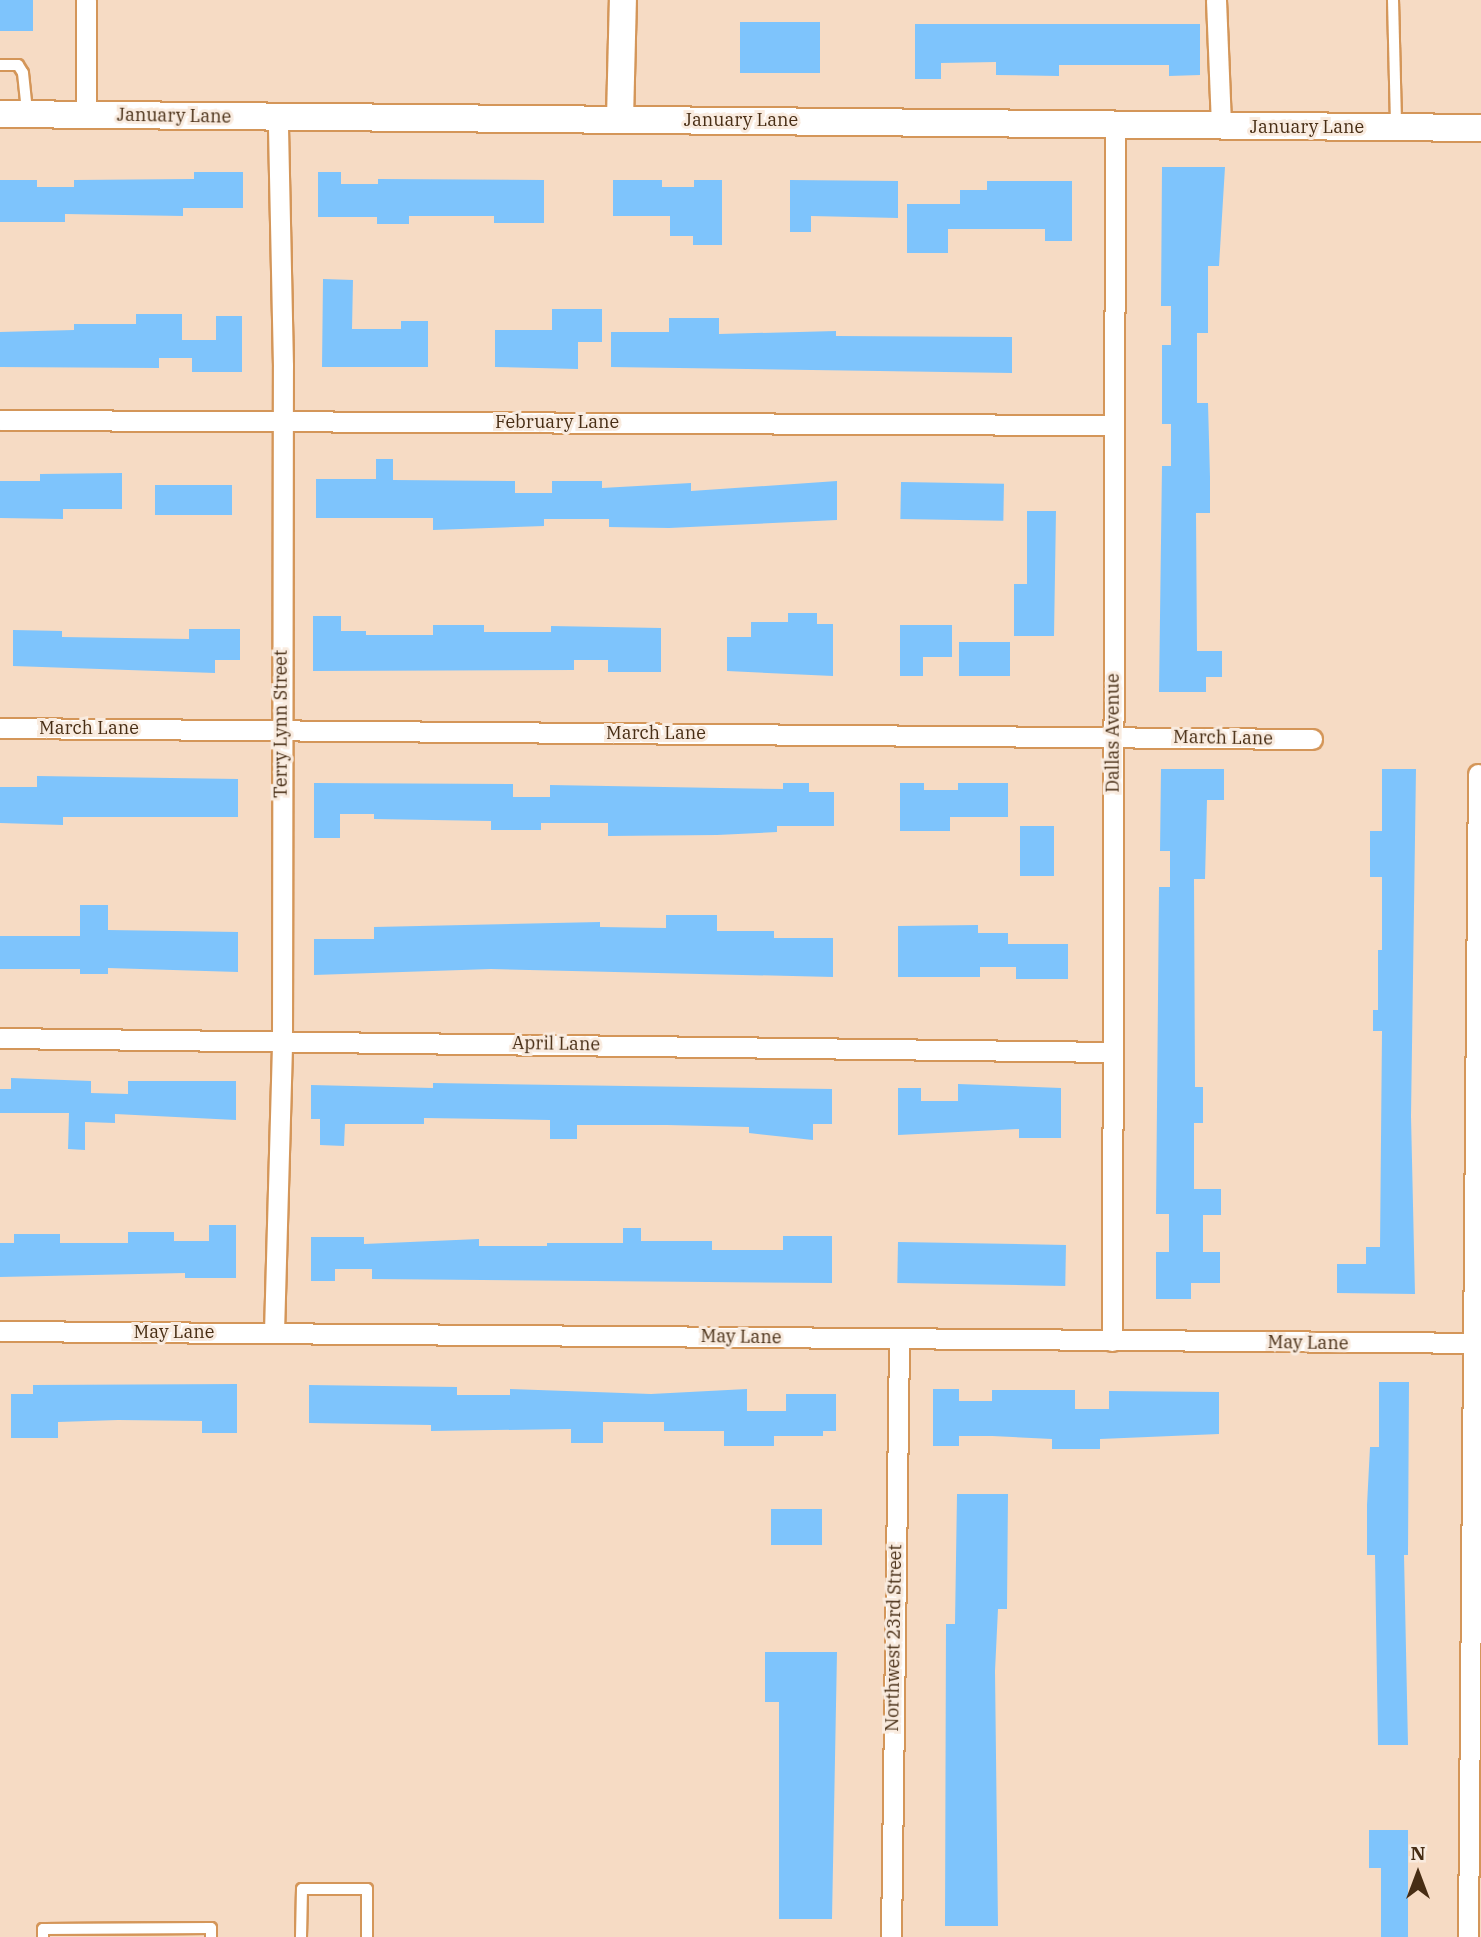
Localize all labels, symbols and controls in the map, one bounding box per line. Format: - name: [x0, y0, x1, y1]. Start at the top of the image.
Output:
- street label: January Lane: [117, 104, 231, 128]
- street label: January Lane: [684, 109, 798, 131]
- street label: January Lane: [1250, 116, 1364, 138]
- street label: February Lane: [495, 411, 619, 433]
- street label: Terry Lynn Street: [270, 650, 292, 798]
- street label: Dallas Avenue: [1102, 673, 1124, 793]
- street label: March Lane: [39, 717, 139, 739]
- street label: March Lane: [606, 722, 706, 744]
- street label: March Lane: [1173, 726, 1273, 750]
- street label: April Lane: [512, 1032, 600, 1056]
- street label: May Lane: [134, 1321, 214, 1343]
- street label: May Lane: [700, 1325, 782, 1349]
- street label: May Lane: [1267, 1331, 1349, 1355]
- street label: Northwest 23rd Street: [882, 1544, 906, 1732]
- north arrow: [1383, 1839, 1453, 1909]
- text: N: [1410, 1841, 1426, 1865]

